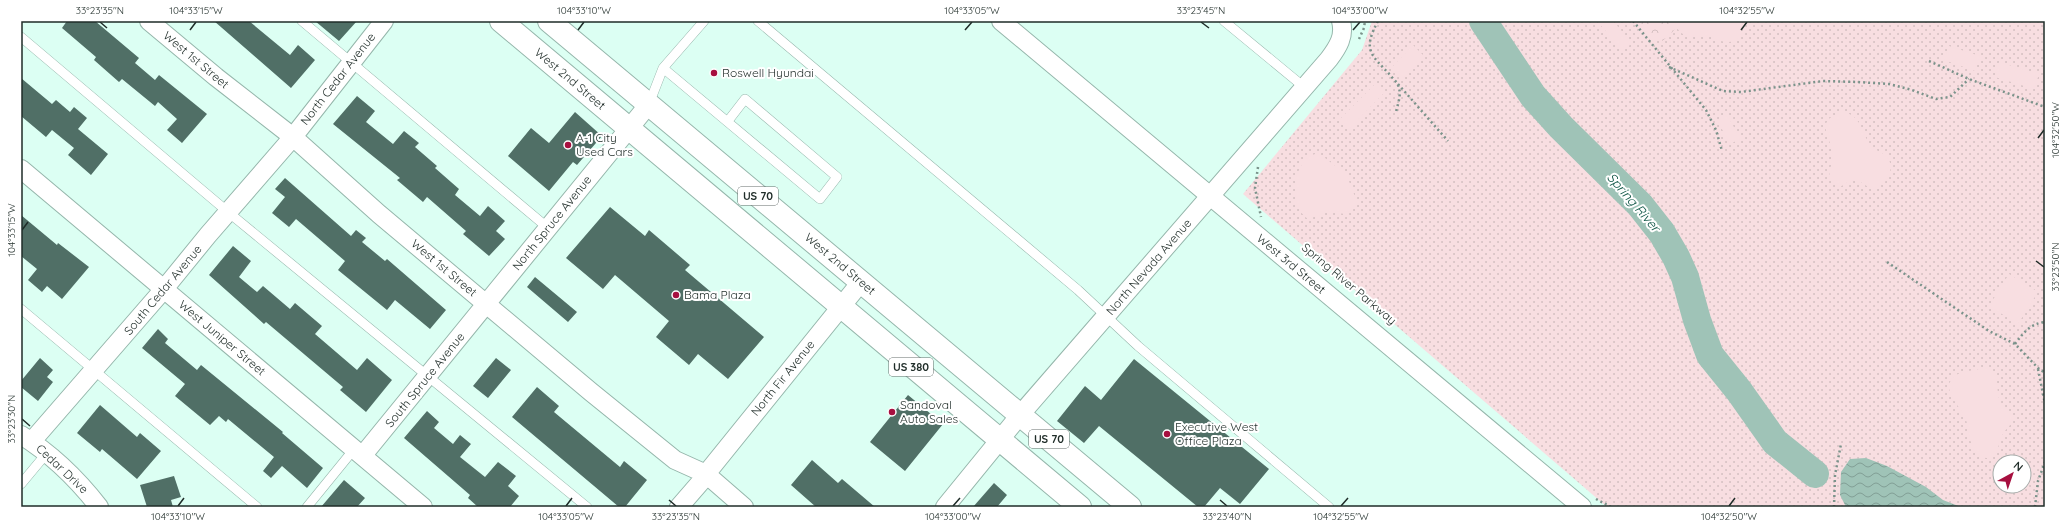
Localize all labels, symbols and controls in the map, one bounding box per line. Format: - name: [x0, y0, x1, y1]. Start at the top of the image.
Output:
- text: 33°23'35"N: [76, 4, 124, 17]
- text: 104°33'15"W: [169, 4, 223, 17]
- text: 104°33'10"W: [557, 4, 611, 17]
- text: 104°33'05"W: [944, 4, 1000, 17]
- text: 33°23'45"N: [1177, 4, 1225, 17]
- text: 104°33'00"W: [1332, 4, 1388, 17]
- text: 104°32'55"W: [1719, 4, 1775, 17]
- street label: West 1st Street: [160, 28, 232, 92]
- street label: North Cedar Avenue: [297, 29, 378, 128]
- street label: West 2nd Street: [532, 45, 609, 113]
- place label: Roswell Hyundai: [722, 65, 814, 80]
- marker: Roswell Hyundai: [709, 68, 719, 78]
- text: 104°32'50"W: [2049, 102, 2062, 158]
- place label: A-1 City Used Cars: [576, 130, 633, 159]
- marker: A-1 City Used Cars: [563, 140, 573, 150]
- water label: Spring River: [1604, 169, 1665, 236]
- street label: North Spruce Avenue: [509, 172, 595, 273]
- road number: US 70: [738, 187, 778, 205]
- text: 104°33'15"W: [5, 203, 18, 257]
- street label: North Nevada Avenue: [1103, 215, 1195, 318]
- street label: West 2nd Street: [802, 230, 879, 298]
- street label: West 3rd Street: [1254, 231, 1329, 297]
- street label: West 1st Street: [408, 236, 480, 300]
- street label: Spring River Parkway: [1299, 240, 1400, 328]
- street label: South Cedar Avenue: [121, 241, 205, 338]
- text: 33°23'50"N: [2049, 242, 2062, 292]
- place label: Bama Plaza: [684, 287, 751, 302]
- marker: Bama Plaza: [671, 290, 681, 300]
- street label: West Juniper Street: [176, 297, 269, 378]
- street label: South Spruce Avenue: [382, 329, 468, 430]
- street label: North Fir Avenue: [747, 337, 818, 419]
- road number: US 380: [889, 358, 933, 376]
- text: 33°23'30"N: [5, 395, 18, 443]
- place label: Sandoval Auto Sales: [900, 397, 958, 426]
- marker: Sandoval Auto Sales: [887, 407, 897, 417]
- place label: Executive West Office Plaza: [1175, 419, 1258, 448]
- marker: Executive West Office Plaza: [1162, 429, 1172, 439]
- road number: US 70: [1029, 430, 1069, 448]
- street label: Cedar Drive: [33, 441, 92, 497]
- north arrow: [1992, 454, 2032, 494]
- text: N: [2011, 458, 2026, 474]
- text: 104°33'10"W: [151, 510, 205, 523]
- text: 104°33'05"W: [538, 510, 594, 523]
- text: 33°23'35"N: [652, 510, 700, 523]
- text: 104°33'00"W: [925, 510, 981, 523]
- text: 33°23'40"N: [1203, 510, 1251, 523]
- text: 104°32'55"W: [1313, 510, 1369, 523]
- text: 104°32'50"W: [1701, 510, 1757, 523]

